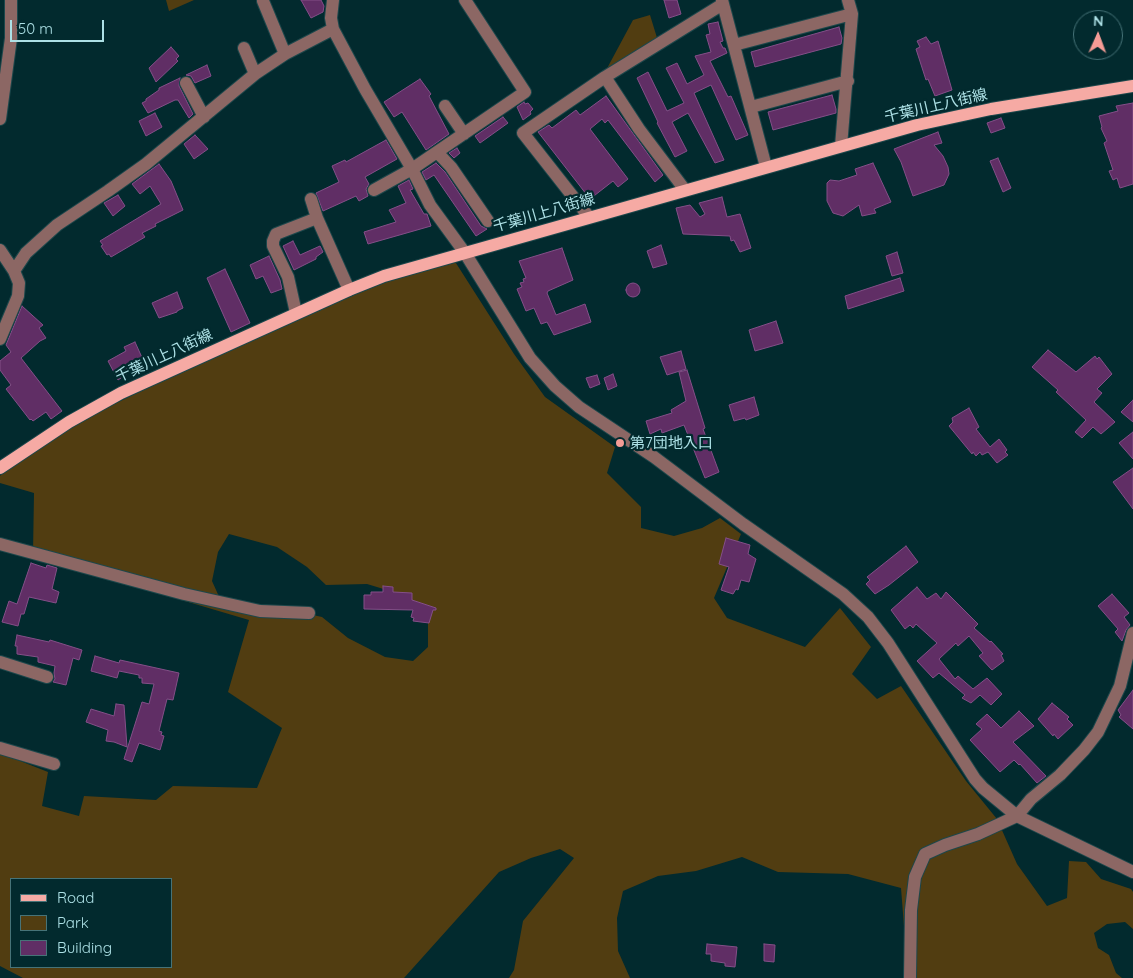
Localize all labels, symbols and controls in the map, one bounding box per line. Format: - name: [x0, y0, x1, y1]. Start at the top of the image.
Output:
- scale bar: [12, 10, 106, 42]
- north arrow: [1073, 10, 1123, 60]
- text: N: [1093, 12, 1104, 30]
- text: 50 m: [18, 19, 53, 38]
- street label: 千葉川上八街線: [883, 85, 989, 127]
- street label: 千葉川上八街線: [491, 190, 597, 236]
- street label: 千葉川上八街線: [113, 326, 215, 386]
- place label: 第7団地入口: [630, 434, 713, 452]
- marker: 第7団地入口: [614, 437, 626, 449]
- legend: [10, 878, 172, 968]
- text: Road: [57, 888, 94, 907]
- text: Park: [57, 913, 89, 932]
- text: Building: [57, 938, 112, 957]

